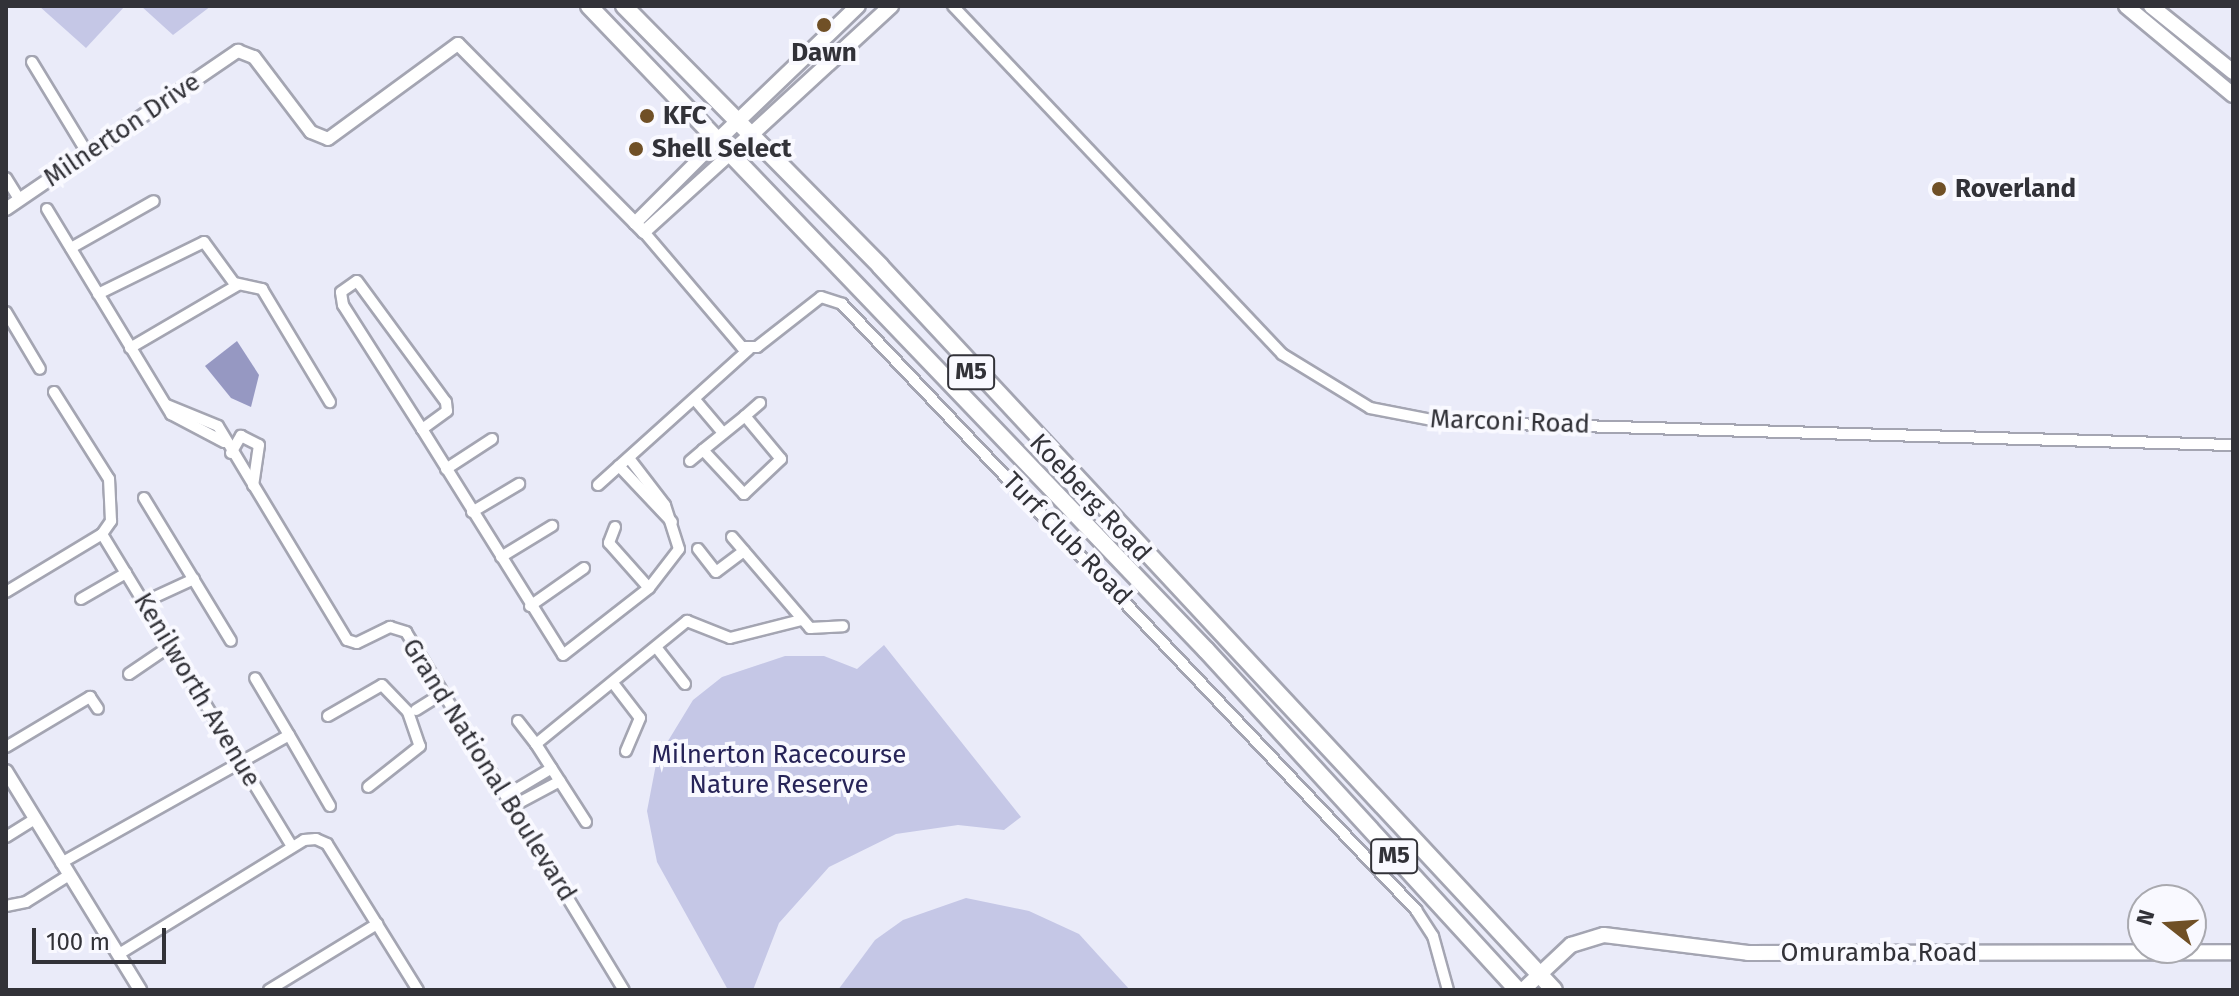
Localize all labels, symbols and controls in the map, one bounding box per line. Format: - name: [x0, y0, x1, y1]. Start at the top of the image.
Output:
- marker: Dawn: [815, 16, 833, 34]
- place label: Dawn: [791, 37, 857, 69]
- street label: Milnerton Drive: [38, 66, 206, 194]
- place label: KFC: [663, 100, 707, 132]
- marker: KFC: [638, 107, 656, 125]
- place label: Shell Select: [652, 133, 791, 165]
- marker: Shell Select: [627, 140, 645, 158]
- place label: Roverland: [1955, 173, 2076, 205]
- marker: Roverland: [1930, 180, 1948, 198]
- road number: M5: [947, 352, 995, 392]
- street label: Marconi Road: [1429, 404, 1591, 440]
- street label: Koeberg Road: [1023, 427, 1157, 569]
- street label: Turf Club Road: [996, 466, 1138, 612]
- street label: Kenilworth Avenue: [127, 587, 267, 793]
- street label: Grand National Boulevard: [395, 633, 583, 907]
- park label: Milnerton Racecourse Nature Reserve: [652, 739, 906, 800]
- road number: M5: [1370, 836, 1418, 876]
- north arrow: [2127, 884, 2207, 964]
- text: N: [2130, 906, 2161, 928]
- scale bar: [36, 912, 170, 962]
- text: 100 m: [46, 928, 110, 956]
- street label: Omuramba Road: [1780, 937, 1978, 969]

